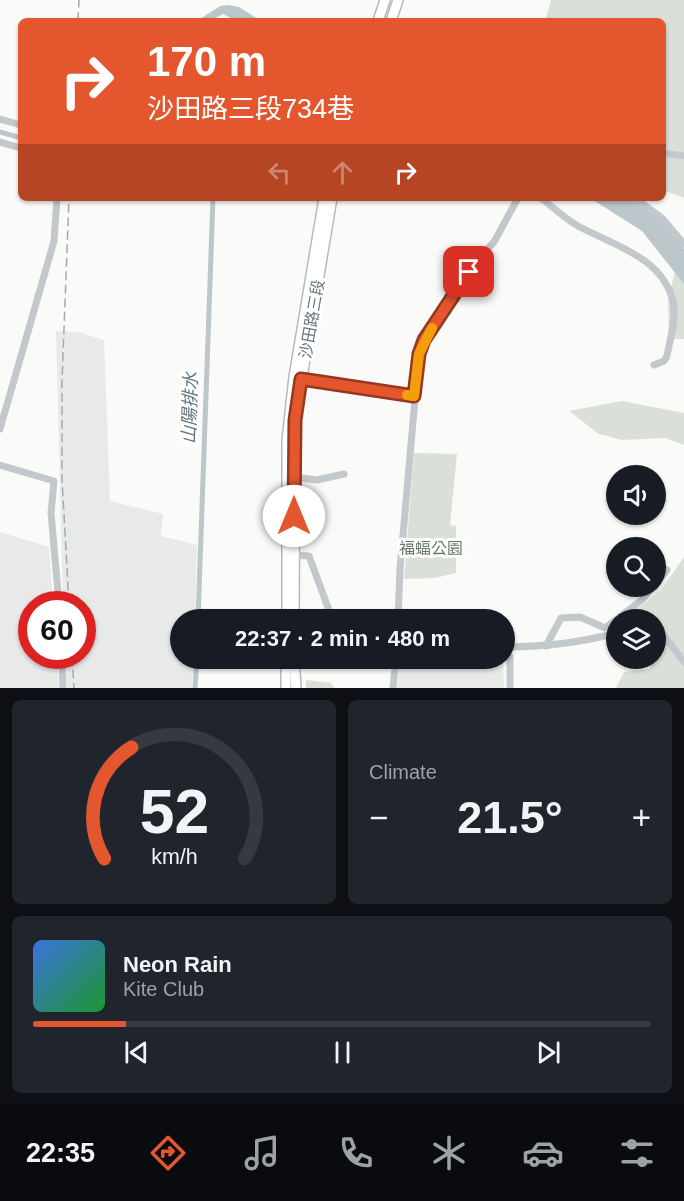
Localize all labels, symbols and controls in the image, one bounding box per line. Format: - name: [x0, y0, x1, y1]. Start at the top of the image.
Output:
- text: 170 m: [147, 38, 266, 85]
- icon: right: [48, 42, 126, 120]
- text: 沙田路三段734巷: [147, 94, 354, 124]
- icon: left: [263, 156, 296, 189]
- icon: ahead: [326, 156, 359, 189]
- icon: right: [389, 156, 422, 189]
- pin: [443, 246, 494, 297]
- icon: arrive: [452, 255, 485, 288]
- street label: 沙田路三段: [297, 278, 327, 360]
- water label: 山陽排水: [179, 371, 201, 444]
- map controls: [606, 465, 666, 669]
- button: sound: [606, 465, 666, 525]
- position arrow: [262, 484, 326, 548]
- button: search: [606, 537, 666, 597]
- park label: 福蝠公園: [399, 540, 463, 557]
- speed limit sign: 60: [18, 591, 96, 669]
- button: layers: [606, 609, 666, 669]
- text: 22:37 · 2 min · 480 m: [235, 626, 450, 651]
- text: Climate: [369, 761, 437, 783]
- text: 52: [139, 777, 209, 846]
- text: 21.5°: [457, 792, 563, 843]
- text: −: [369, 799, 388, 836]
- text: +: [632, 799, 651, 836]
- text: km/h: [151, 845, 197, 869]
- text: Neon Rain: [123, 952, 232, 977]
- text: Kite Club: [123, 978, 204, 1000]
- icon: previous: [120, 1036, 153, 1069]
- icon: pause: [326, 1036, 359, 1069]
- icon: next: [532, 1036, 565, 1069]
- icon: directions: [147, 1132, 189, 1174]
- icon: music: [241, 1132, 283, 1174]
- icon: phone: [335, 1132, 377, 1174]
- icon: climate: [428, 1132, 470, 1174]
- icon: car: [522, 1132, 564, 1174]
- icon: filters: [616, 1132, 658, 1174]
- text: 22:35: [26, 1138, 95, 1168]

